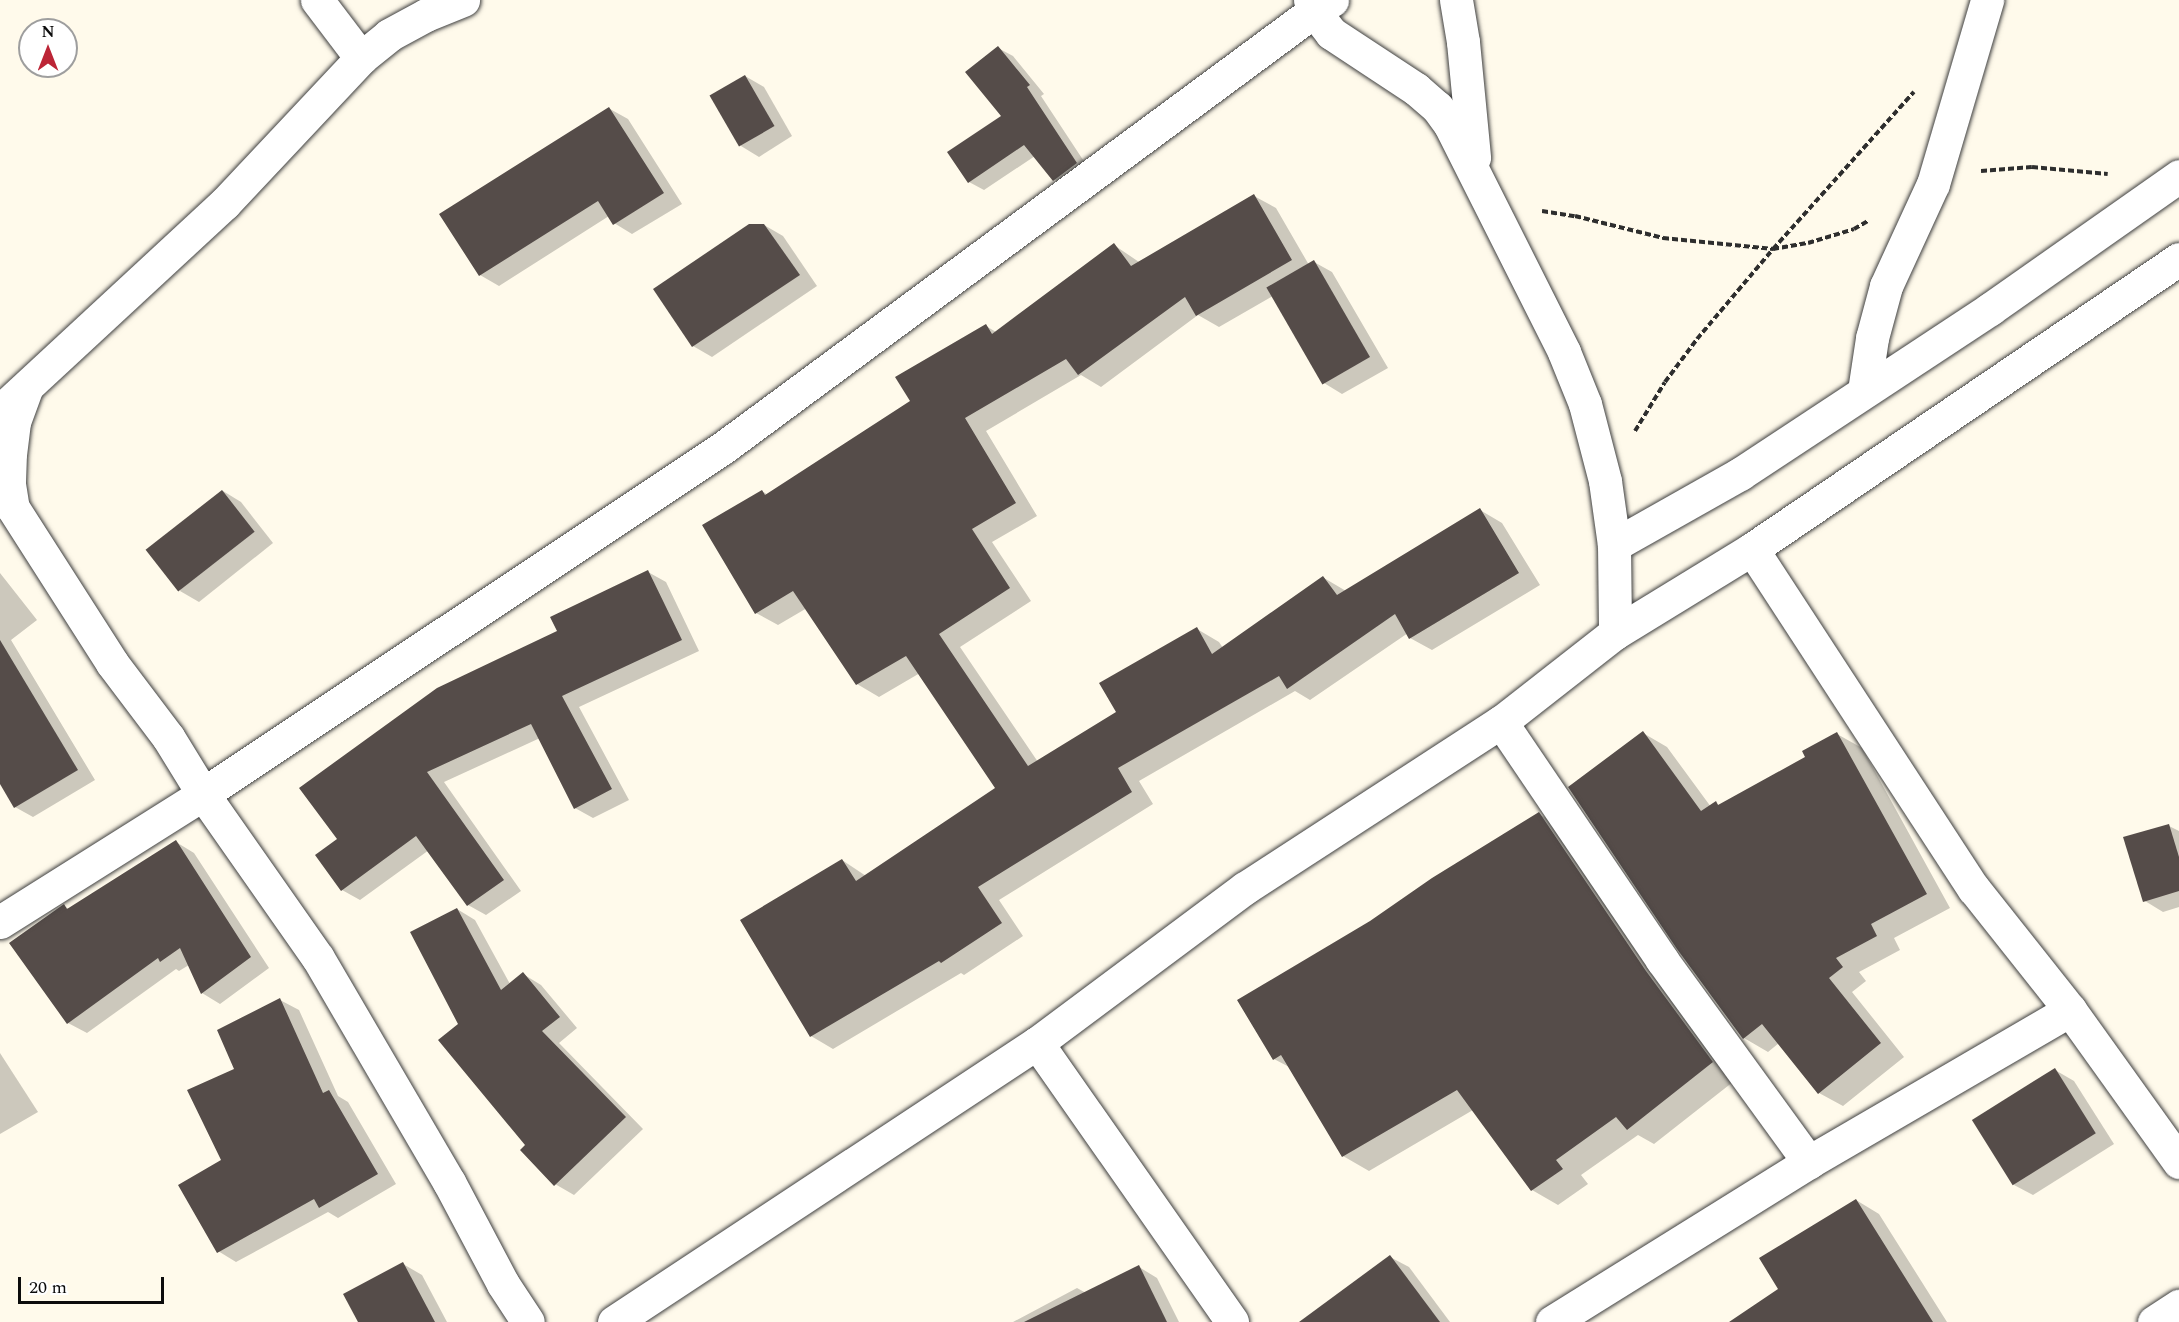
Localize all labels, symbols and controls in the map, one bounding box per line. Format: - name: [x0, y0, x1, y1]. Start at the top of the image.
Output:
- north arrow: [18, 18, 78, 78]
- text: N: [41, 20, 55, 44]
- scale bar: [21, 1265, 166, 1303]
- text: 20 m: [29, 1274, 67, 1301]

